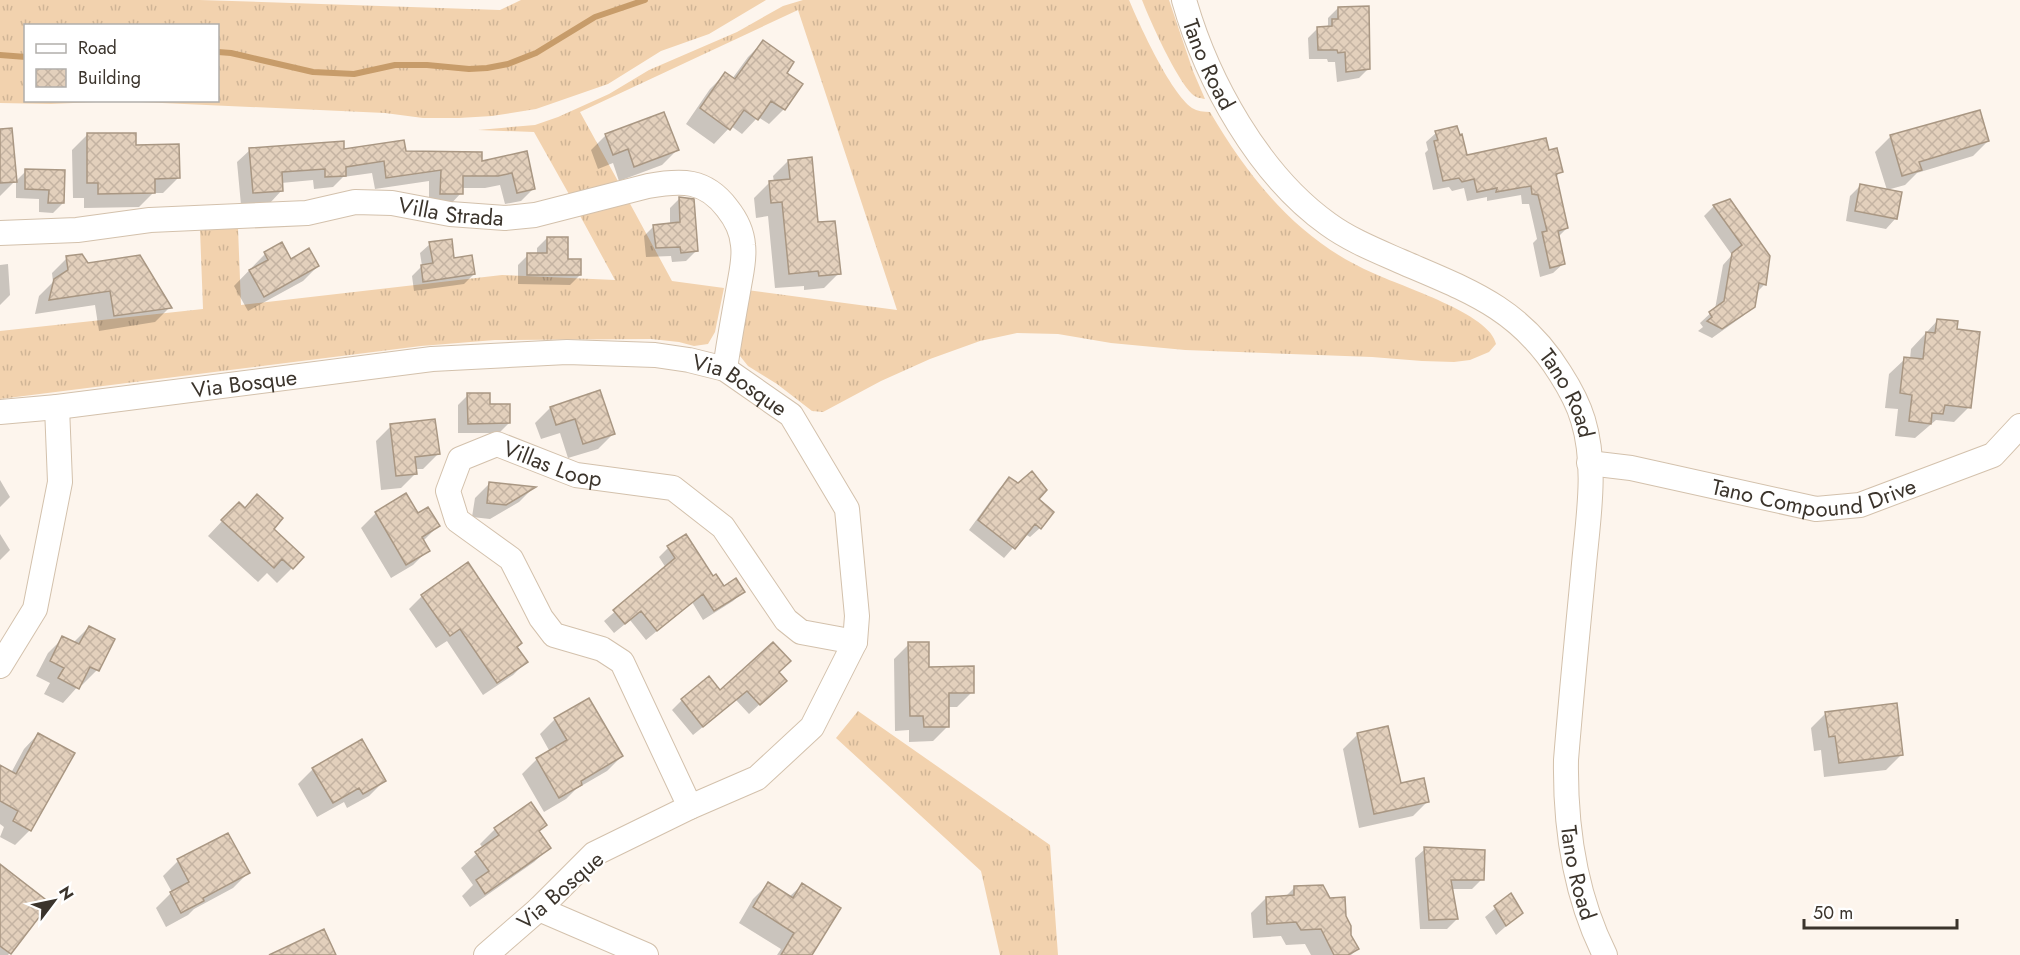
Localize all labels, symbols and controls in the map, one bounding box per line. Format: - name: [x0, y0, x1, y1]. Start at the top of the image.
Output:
- street label: Tano Road: [1175, 15, 1243, 115]
- legend: [24, 24, 219, 102]
- text: Road: [78, 35, 117, 61]
- text: Building: [78, 65, 141, 91]
- street label: Villa Strada: [396, 189, 505, 234]
- street label: Tano Road: [1532, 342, 1603, 441]
- street label: Via Bosque: [689, 345, 794, 424]
- street label: Via Bosque: [190, 360, 299, 406]
- street label: Villas Loop: [498, 432, 604, 494]
- street label: Tano Compound Drive: [1709, 469, 1920, 525]
- street label: Tano Road: [1553, 823, 1605, 924]
- street label: Via Bosque: [510, 843, 610, 937]
- north arrow: [24, 871, 84, 931]
- text: N: [53, 882, 79, 905]
- scale bar: [1804, 892, 1957, 930]
- text: 50 m: [1813, 900, 1853, 926]

